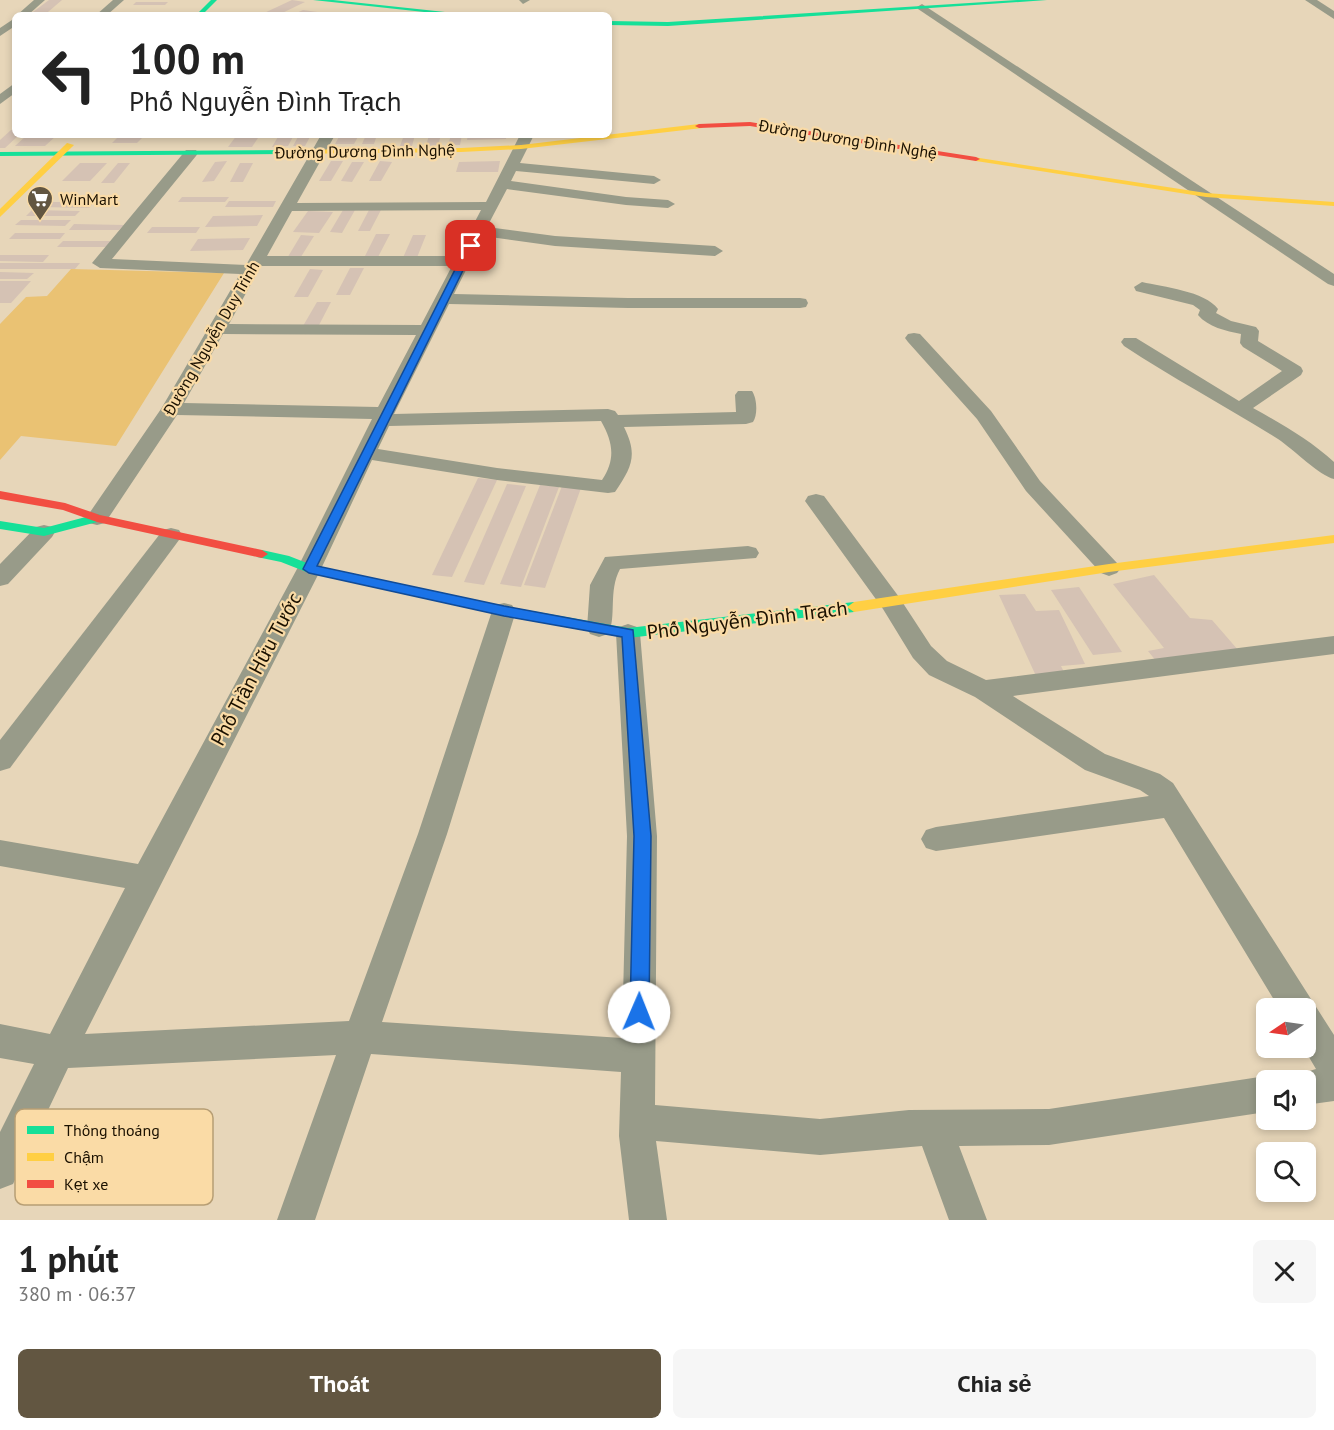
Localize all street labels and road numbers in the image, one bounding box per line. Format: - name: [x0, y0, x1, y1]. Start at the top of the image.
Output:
- street label: Đường Dương Đình Nghệ: [756, 115, 939, 163]
- street label: Đường Dương Đình Nghệ: [274, 139, 455, 163]
- street label: Đường Nguyễn Duy Trinh: [158, 257, 263, 420]
- street label: Phố Trần Hữu Tước: [205, 588, 307, 750]
- street label: Phố Nguyễn Đình Trạch: [645, 595, 849, 645]

